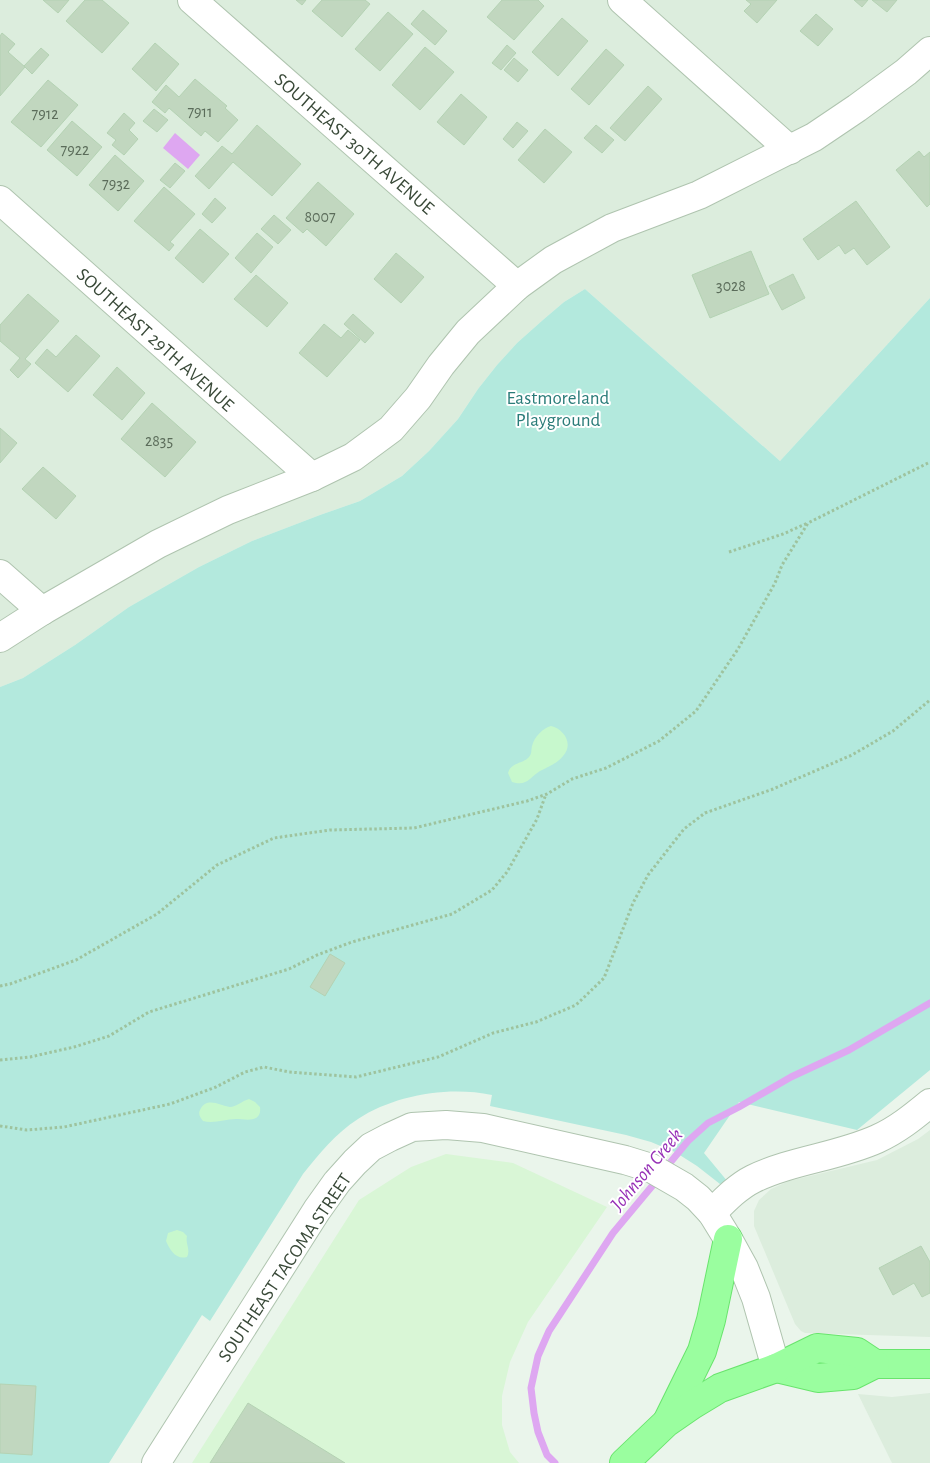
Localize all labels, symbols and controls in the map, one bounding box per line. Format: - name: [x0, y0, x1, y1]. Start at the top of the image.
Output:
- street label: SOUTHEAST 30TH AVENUE: [271, 70, 437, 218]
- house number: 7911: [187, 104, 213, 120]
- house number: 7912: [32, 106, 58, 122]
- house number: 7922: [61, 142, 89, 158]
- house number: 7932: [102, 176, 130, 192]
- house number: 8007: [304, 209, 336, 225]
- street label: SOUTHEAST 29TH AVENUE: [73, 265, 237, 415]
- house number: 3028: [716, 278, 746, 294]
- park label: Eastmoreland Playground: [507, 389, 610, 430]
- house number: 2835: [145, 433, 173, 449]
- water label: Johnson Creek: [606, 1125, 686, 1215]
- street label: SOUTHEAST TACOMA STREET: [215, 1170, 355, 1365]

